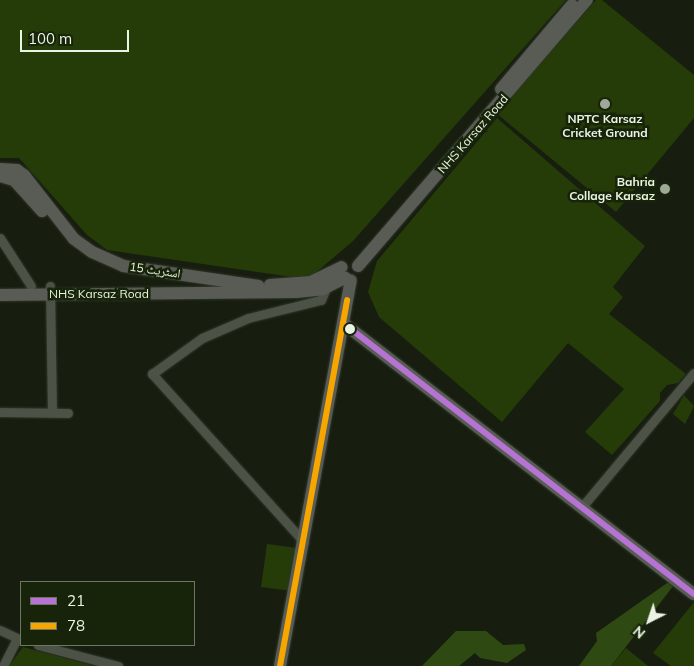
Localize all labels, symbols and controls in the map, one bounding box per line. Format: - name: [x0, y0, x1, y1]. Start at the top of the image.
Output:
- scale bar: [22, 20, 131, 52]
- text: 100 m: [28, 29, 72, 48]
- street label: NHS Karsaz Road: [435, 92, 511, 176]
- marker: NPTC Karsaz Cricket Ground: [599, 98, 611, 110]
- place label: NPTC Karsaz Cricket Ground: [562, 112, 648, 140]
- place label: Bahria Collage Karsaz: [569, 175, 655, 203]
- marker: Bahria Collage Karsaz: [659, 183, 671, 195]
- street label: اسٹریٹ 15: [129, 259, 181, 281]
- street label: NHS Karsaz Road: [49, 287, 149, 301]
- unlabelled marker: [345, 324, 355, 334]
- legend: [20, 581, 195, 646]
- text: 21: [67, 591, 85, 610]
- north arrow: [624, 596, 674, 646]
- text: 78: [67, 616, 85, 635]
- text: N: [629, 622, 649, 643]

